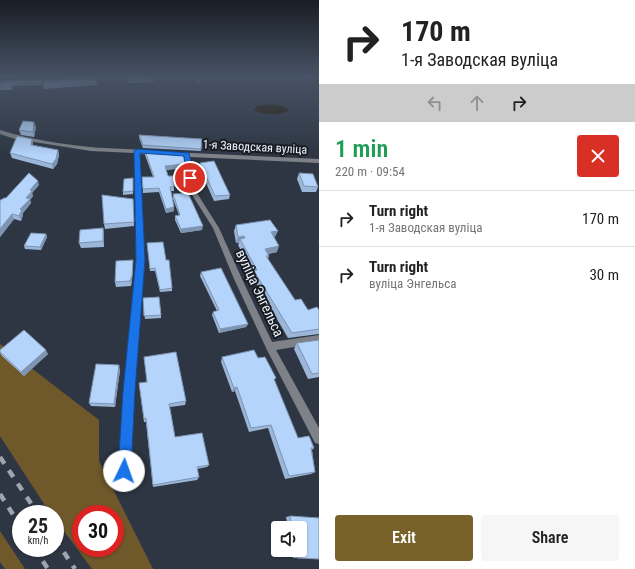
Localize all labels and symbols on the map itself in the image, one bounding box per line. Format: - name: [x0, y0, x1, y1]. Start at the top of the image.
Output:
- street label: 1-я Заводская вуліца: [202, 137, 308, 157]
- pin: [173, 161, 207, 195]
- street label: вуліца Энгельса: [233, 247, 287, 339]
- position arrow: [103, 450, 145, 492]
- speed limit sign: 30: [72, 505, 124, 557]

